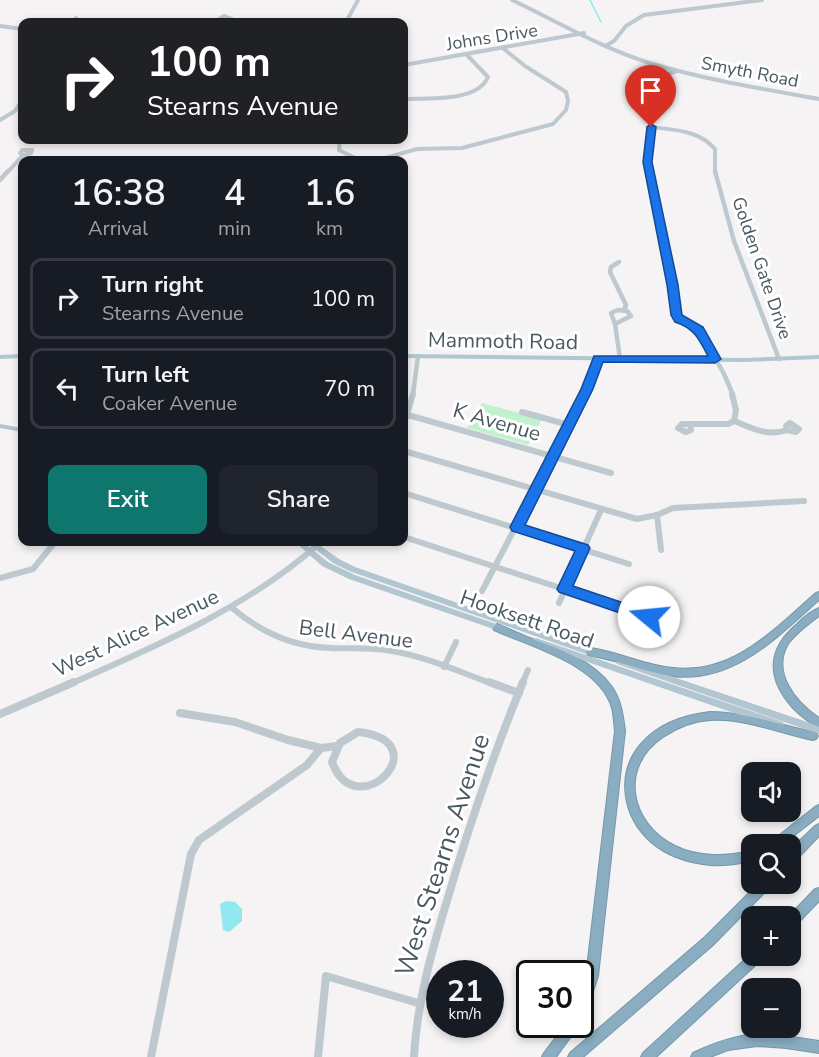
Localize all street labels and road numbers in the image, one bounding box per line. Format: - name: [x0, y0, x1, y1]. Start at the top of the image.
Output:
- street label: Johns Drive: [444, 18, 539, 56]
- street label: Smyth Road: [699, 51, 801, 93]
- street label: Golden Gate Drive: [726, 194, 798, 342]
- street label: Mammoth Road: [428, 326, 578, 356]
- street label: K Avenue: [450, 396, 544, 448]
- street label: West Alice Avenue: [49, 582, 223, 684]
- street label: Hooksett Road: [456, 583, 598, 655]
- street label: Bell Avenue: [297, 613, 415, 655]
- street label: West Stearns Avenue: [387, 729, 498, 981]

